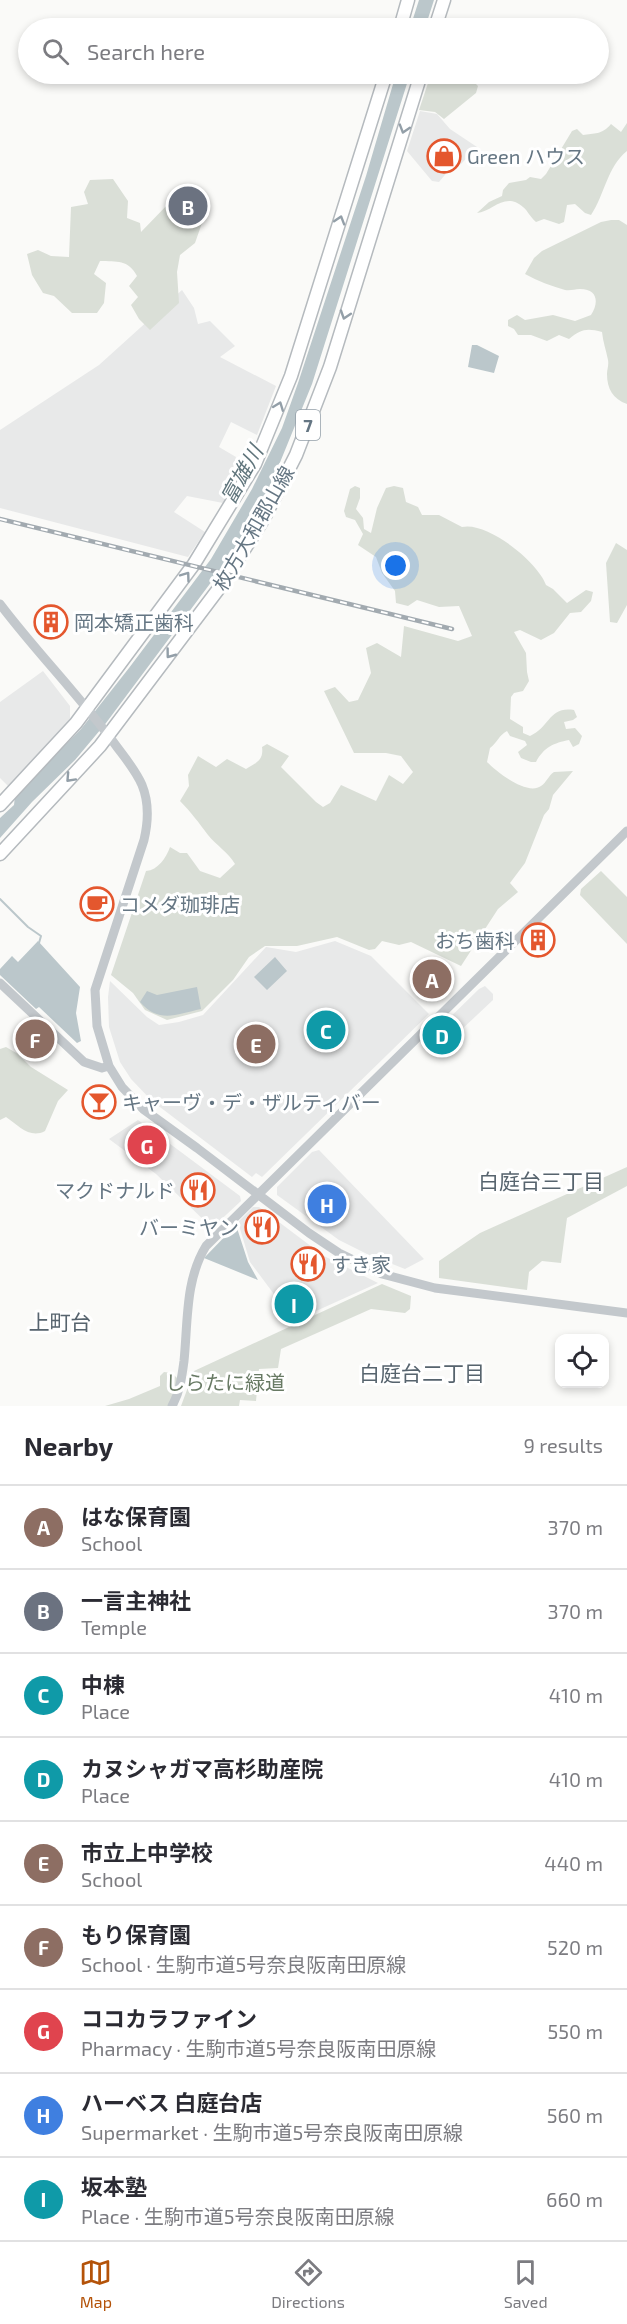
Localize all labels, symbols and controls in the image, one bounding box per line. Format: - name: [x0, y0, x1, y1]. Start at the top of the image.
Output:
- search box: [18, 18, 609, 84]
- icon: search: [39, 35, 72, 68]
- text: Search here: [87, 38, 205, 64]
- one-way arrow: [399, 124, 411, 134]
- shop icon: Green ハウス: [426, 138, 462, 174]
- place label: Green ハウス: [467, 144, 585, 168]
- pin: B: [168, 184, 207, 228]
- one-way arrow: [333, 215, 345, 226]
- one-way arrow: [340, 309, 352, 320]
- one-way arrow: [272, 401, 285, 411]
- road number: 7: [296, 410, 320, 440]
- water label: 富雄川: [215, 439, 268, 508]
- street label: 枚方大和郡山線: [208, 461, 298, 595]
- your location: [381, 551, 410, 580]
- one-way arrow: [178, 571, 189, 582]
- building icon: 岡本矯正歯科: [33, 604, 69, 640]
- place label: 岡本矯正歯科: [74, 610, 194, 634]
- one-way arrow: [167, 647, 178, 658]
- one-way arrow: [66, 772, 77, 782]
- cafe icon: コメダ珈琲店: [79, 886, 115, 922]
- place label: コメダ珈琲店: [120, 892, 240, 916]
- building icon: おち歯科: [520, 922, 556, 958]
- place label: おち歯科: [435, 928, 515, 952]
- pin: A: [412, 956, 452, 1002]
- pin: C: [306, 1008, 346, 1052]
- pin: D: [422, 1012, 462, 1058]
- pin: F: [15, 1016, 54, 1062]
- pin: E: [236, 1022, 276, 1066]
- bar icon: キャーヴ・デ・ザルティバー: [81, 1084, 117, 1120]
- place label: キャーヴ・デ・ザルティバー: [122, 1090, 381, 1114]
- pin: G: [128, 1122, 166, 1168]
- district label: 白庭台三丁目: [478, 1168, 604, 1193]
- restaurant icon: マクドナルド: [180, 1172, 216, 1208]
- place label: マクドナルド: [55, 1178, 175, 1202]
- pin: H: [308, 1182, 346, 1226]
- restaurant icon: バーミヤン: [244, 1209, 280, 1245]
- place label: バーミヤン: [139, 1215, 239, 1239]
- restaurant icon: すき家: [290, 1246, 326, 1282]
- place label: すき家: [331, 1252, 391, 1276]
- pin: I: [274, 1282, 314, 1326]
- district label: 上町台: [29, 1309, 92, 1334]
- map controls: [555, 1334, 609, 1388]
- button: locate: [555, 1334, 609, 1388]
- district label: 白庭台二丁目: [359, 1360, 485, 1385]
- park label: しらたに緑道: [165, 1370, 285, 1394]
- text: Nearby: [24, 1430, 113, 1461]
- text: 9 results: [523, 1433, 603, 1457]
- text: はな保育園: [81, 1503, 191, 1529]
- text: A: [37, 1515, 50, 1539]
- text: 370 m: [548, 1515, 603, 1539]
- text: School: [81, 1531, 142, 1555]
- text: 一言主神社: [81, 1587, 191, 1613]
- text: B: [37, 1599, 50, 1623]
- text: 370 m: [548, 1599, 603, 1623]
- text: Temple: [81, 1615, 147, 1639]
- text: 中棟: [81, 1671, 125, 1697]
- text: C: [38, 1683, 49, 1707]
- text: 410 m: [549, 1683, 603, 1707]
- text: Place: [81, 1699, 130, 1723]
- text: カヌシャガマ高杉助産院: [81, 1755, 323, 1781]
- text: D: [37, 1767, 50, 1791]
- text: 410 m: [549, 1767, 603, 1791]
- text: Place: [81, 1783, 130, 1807]
- text: 市立上中学校: [81, 1839, 213, 1865]
- text: E: [38, 1851, 49, 1875]
- text: 440 m: [544, 1851, 603, 1875]
- text: School: [81, 1867, 142, 1891]
- text: もり保育園: [81, 1921, 191, 1947]
- text: F: [38, 1935, 49, 1959]
- text: 520 m: [547, 1935, 603, 1959]
- text: School · 生駒市道5号奈良阪南田原線: [81, 1952, 406, 1976]
- text: ココカラファイン: [81, 2005, 257, 2031]
- text: G: [37, 2019, 50, 2043]
- text: 550 m: [548, 2019, 603, 2043]
- text: Pharmacy · 生駒市道5号奈良阪南田原線: [81, 2036, 436, 2060]
- text: ハーベス 白庭台店: [81, 2089, 262, 2115]
- text: H: [37, 2103, 50, 2127]
- text: 560 m: [547, 2103, 603, 2127]
- text: Supermarket · 生駒市道5号奈良阪南田原線: [81, 2120, 463, 2144]
- text: 坂本塾: [81, 2173, 147, 2199]
- text: I: [41, 2187, 46, 2211]
- text: 660 m: [546, 2187, 603, 2211]
- text: Place · 生駒市道5号奈良阪南田原線: [81, 2204, 394, 2228]
- tab: Map: [79, 2256, 112, 2311]
- tab: Directions: [271, 2256, 345, 2311]
- tab: Saved: [504, 2256, 548, 2311]

